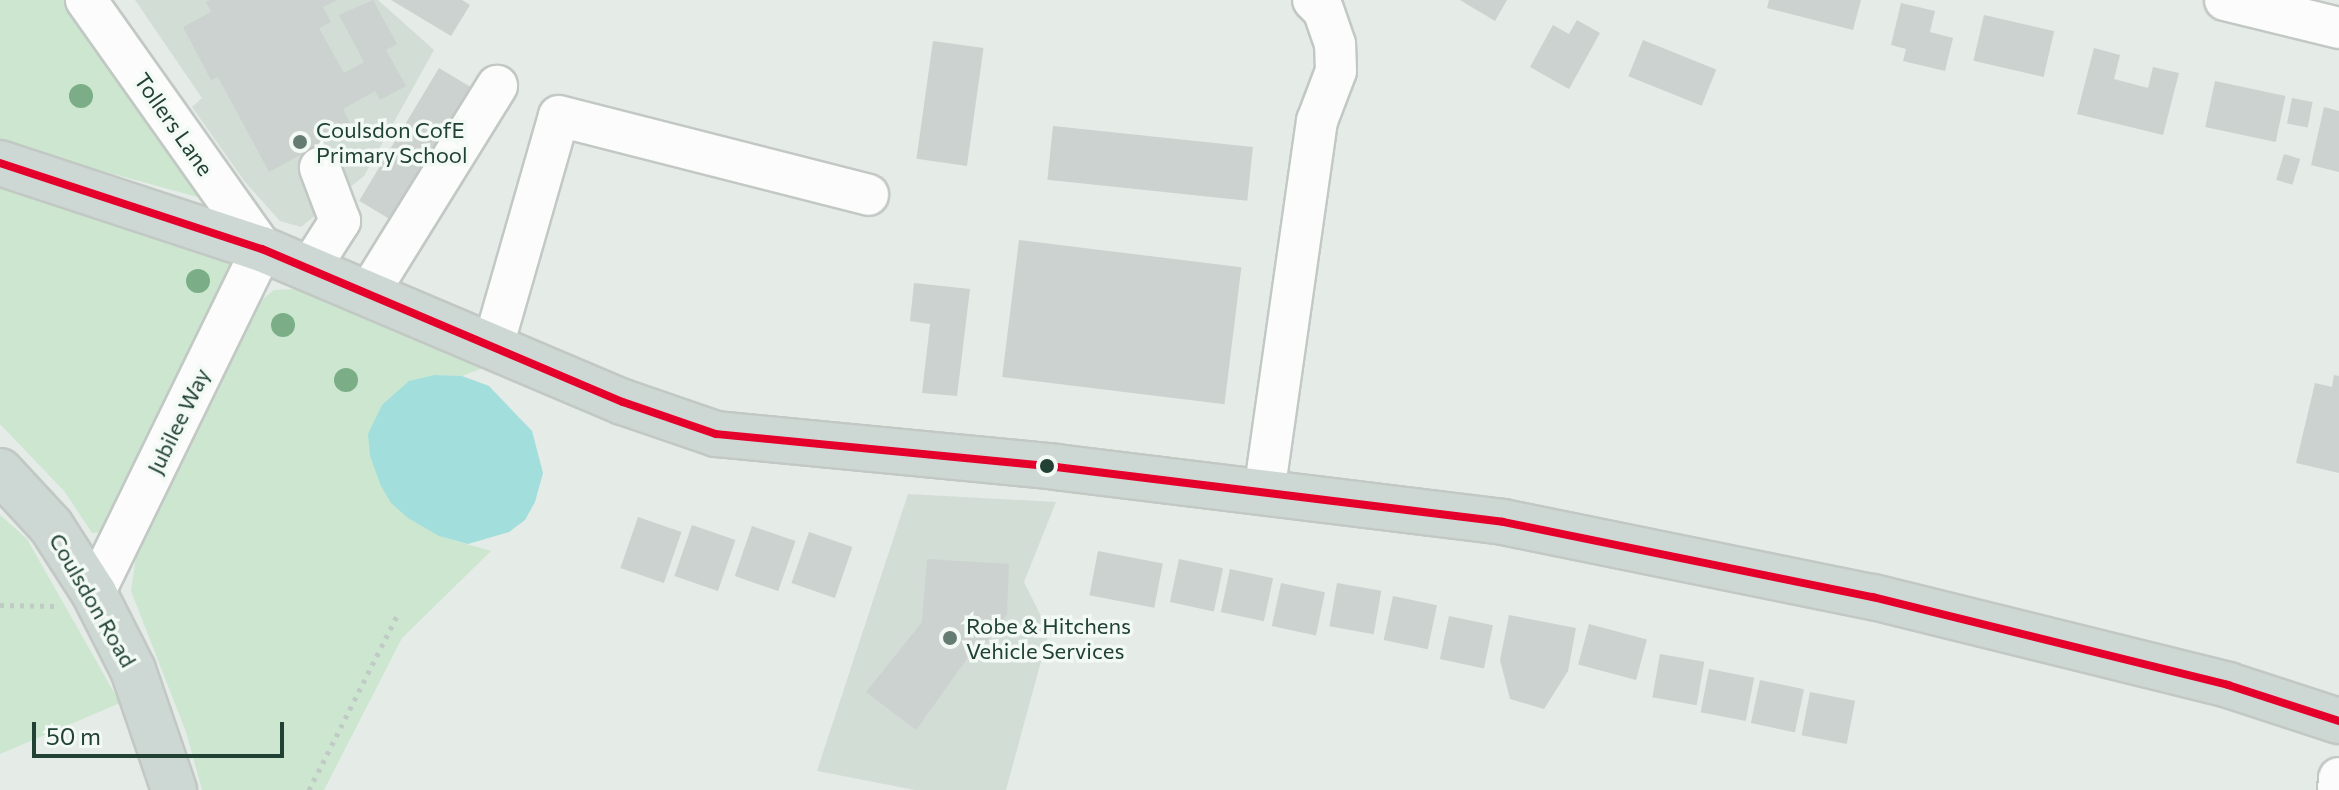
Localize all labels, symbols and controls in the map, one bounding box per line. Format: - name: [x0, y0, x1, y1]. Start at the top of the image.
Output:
- street label: Tollers Lane: [129, 68, 219, 180]
- place label: Coulsdon CofE Primary School: [316, 116, 468, 168]
- marker: Coulsdon CofE Primary School: [291, 133, 309, 151]
- street label: Jubilee Way: [141, 364, 215, 478]
- unlabelled marker: [1039, 458, 1055, 474]
- street label: Coulsdon Road: [44, 528, 142, 672]
- place label: Robe & Hitchens Vehicle Services: [966, 612, 1131, 664]
- marker: Robe & Hitchens Vehicle Services: [941, 629, 959, 647]
- scale bar: [36, 706, 288, 756]
- text: 50 m: [46, 721, 101, 750]

